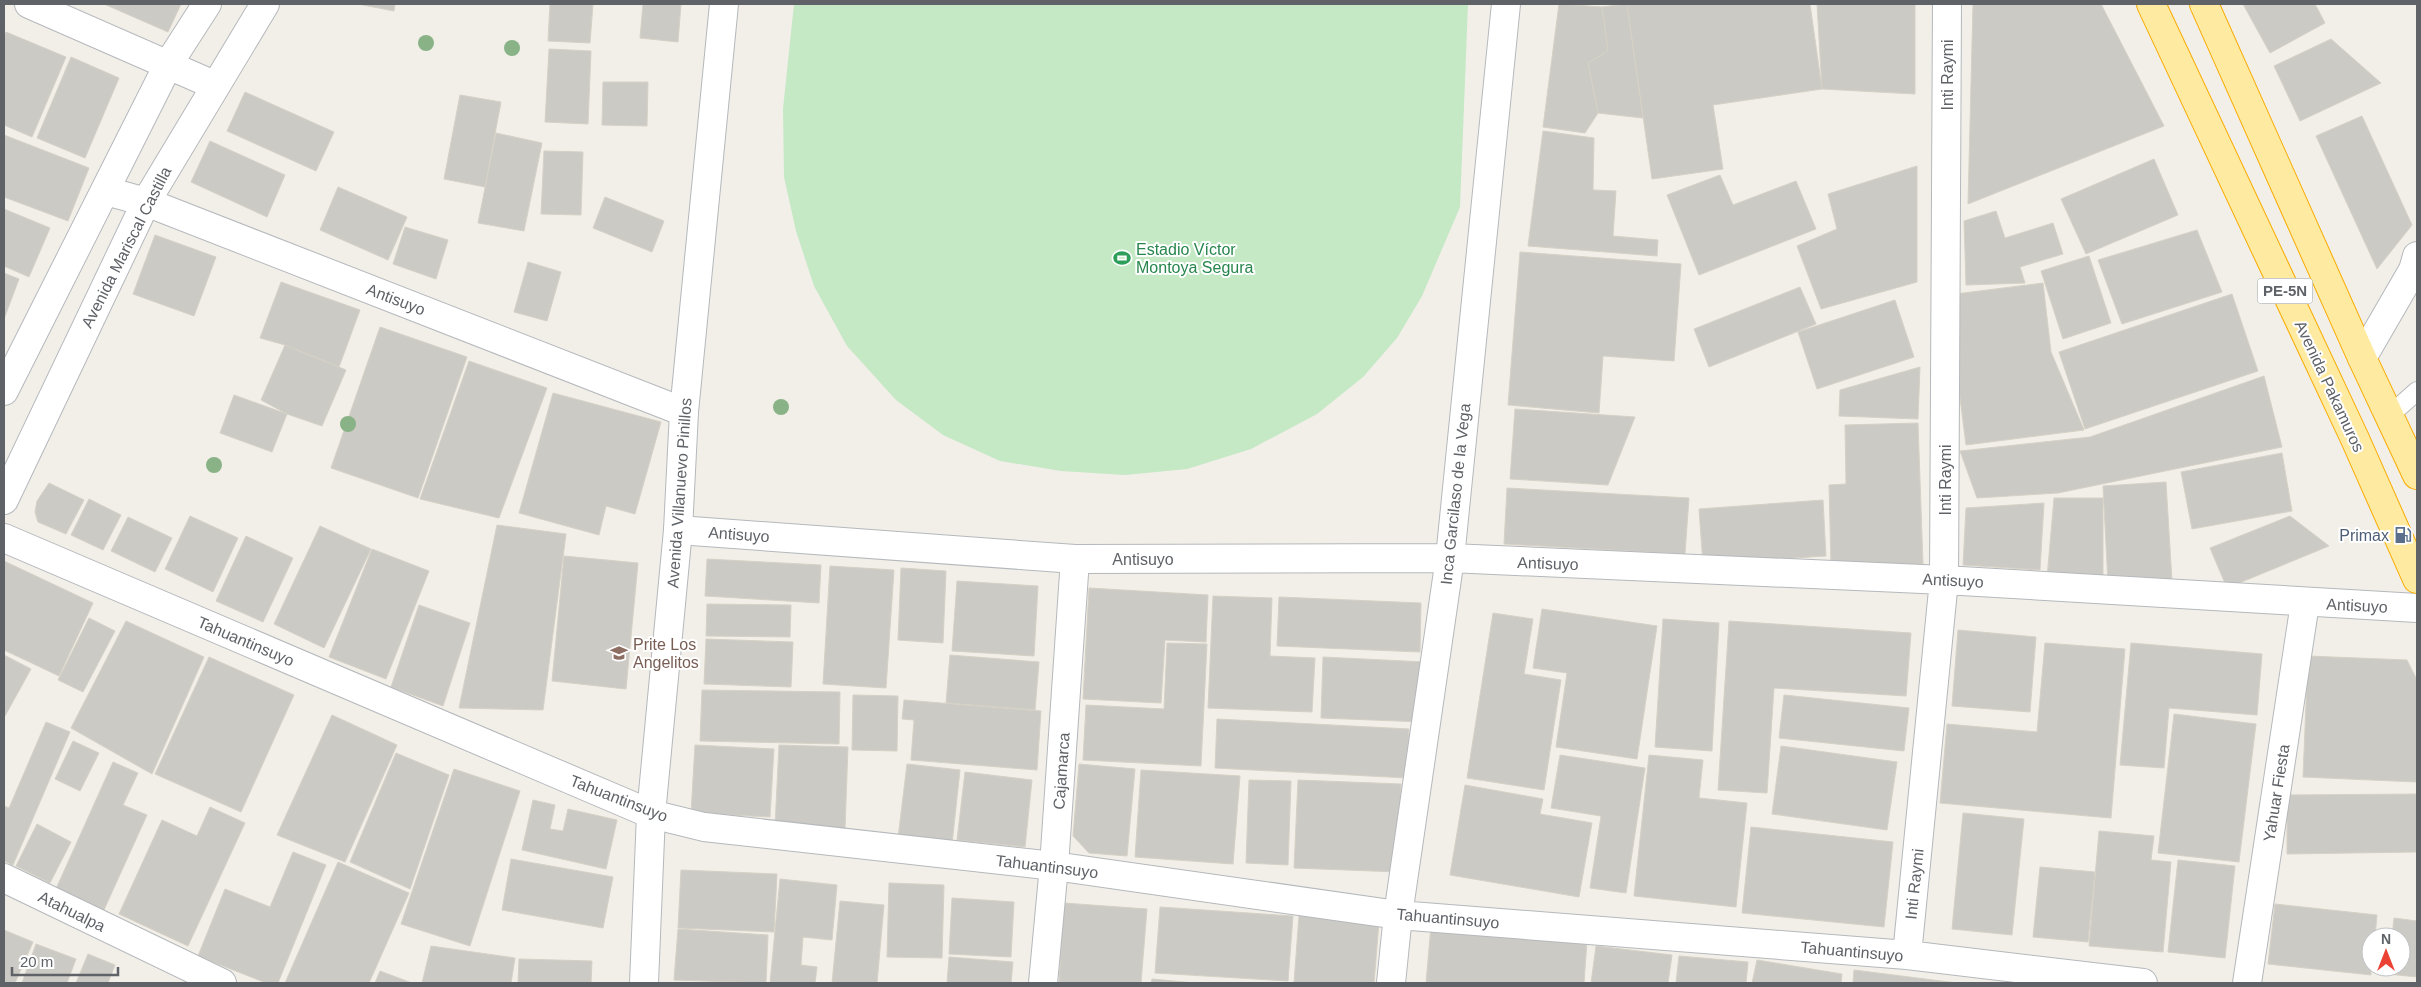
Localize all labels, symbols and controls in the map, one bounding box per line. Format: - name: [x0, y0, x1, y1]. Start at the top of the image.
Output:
- street label: Inti Raymi: [1939, 39, 1956, 111]
- street label: Avenida Mariscal Castilla: [78, 164, 175, 331]
- place label: Estadio Víctor Montoya Segura: [1136, 241, 1254, 276]
- sports icon: Estadio Víctor Montoya Segura: [1112, 248, 1132, 268]
- road number: PE-5N: [2258, 278, 2312, 304]
- street label: Antisuyo: [364, 281, 428, 318]
- street label: Avenida Pakamuros: [2292, 318, 2367, 455]
- street label: Avenida Villanuevo Pinillos: [664, 397, 695, 589]
- street label: Inca Garcilaso de la Vega: [1438, 402, 1473, 586]
- street label: Inti Raymi: [1937, 444, 1954, 516]
- street label: Antisuyo: [708, 524, 770, 545]
- fuel station icon: Primax: [2393, 525, 2413, 545]
- place label: Primax: [2339, 527, 2389, 544]
- street label: Antisuyo: [1112, 551, 1174, 568]
- street label: Antisuyo: [1517, 554, 1579, 573]
- street label: Antisuyo: [1922, 570, 1984, 591]
- street label: Antisuyo: [2326, 595, 2388, 616]
- street label: Tahuantinsuyo: [195, 613, 297, 669]
- place label: Prite Los Angelitos: [633, 636, 699, 671]
- school or university icon: Prite Los Angelitos: [609, 643, 629, 663]
- street label: Cajamarca: [1050, 732, 1073, 810]
- street label: Yahuar Fiesta: [2260, 743, 2293, 843]
- street label: Tahuantinsuyo: [568, 772, 670, 825]
- street label: Inti Raymi: [1902, 848, 1927, 920]
- street label: Tahuantinsuyo: [995, 852, 1099, 881]
- street label: Atahualpa: [36, 888, 108, 935]
- street label: Tahuantinsuyo: [1396, 906, 1500, 931]
- north arrow: [2361, 927, 2411, 977]
- text: N: [2381, 931, 2391, 947]
- street label: Tahuantinsuyo: [1800, 939, 1904, 964]
- scale bar: [12, 944, 119, 976]
- text: 20 m: [20, 953, 53, 970]

